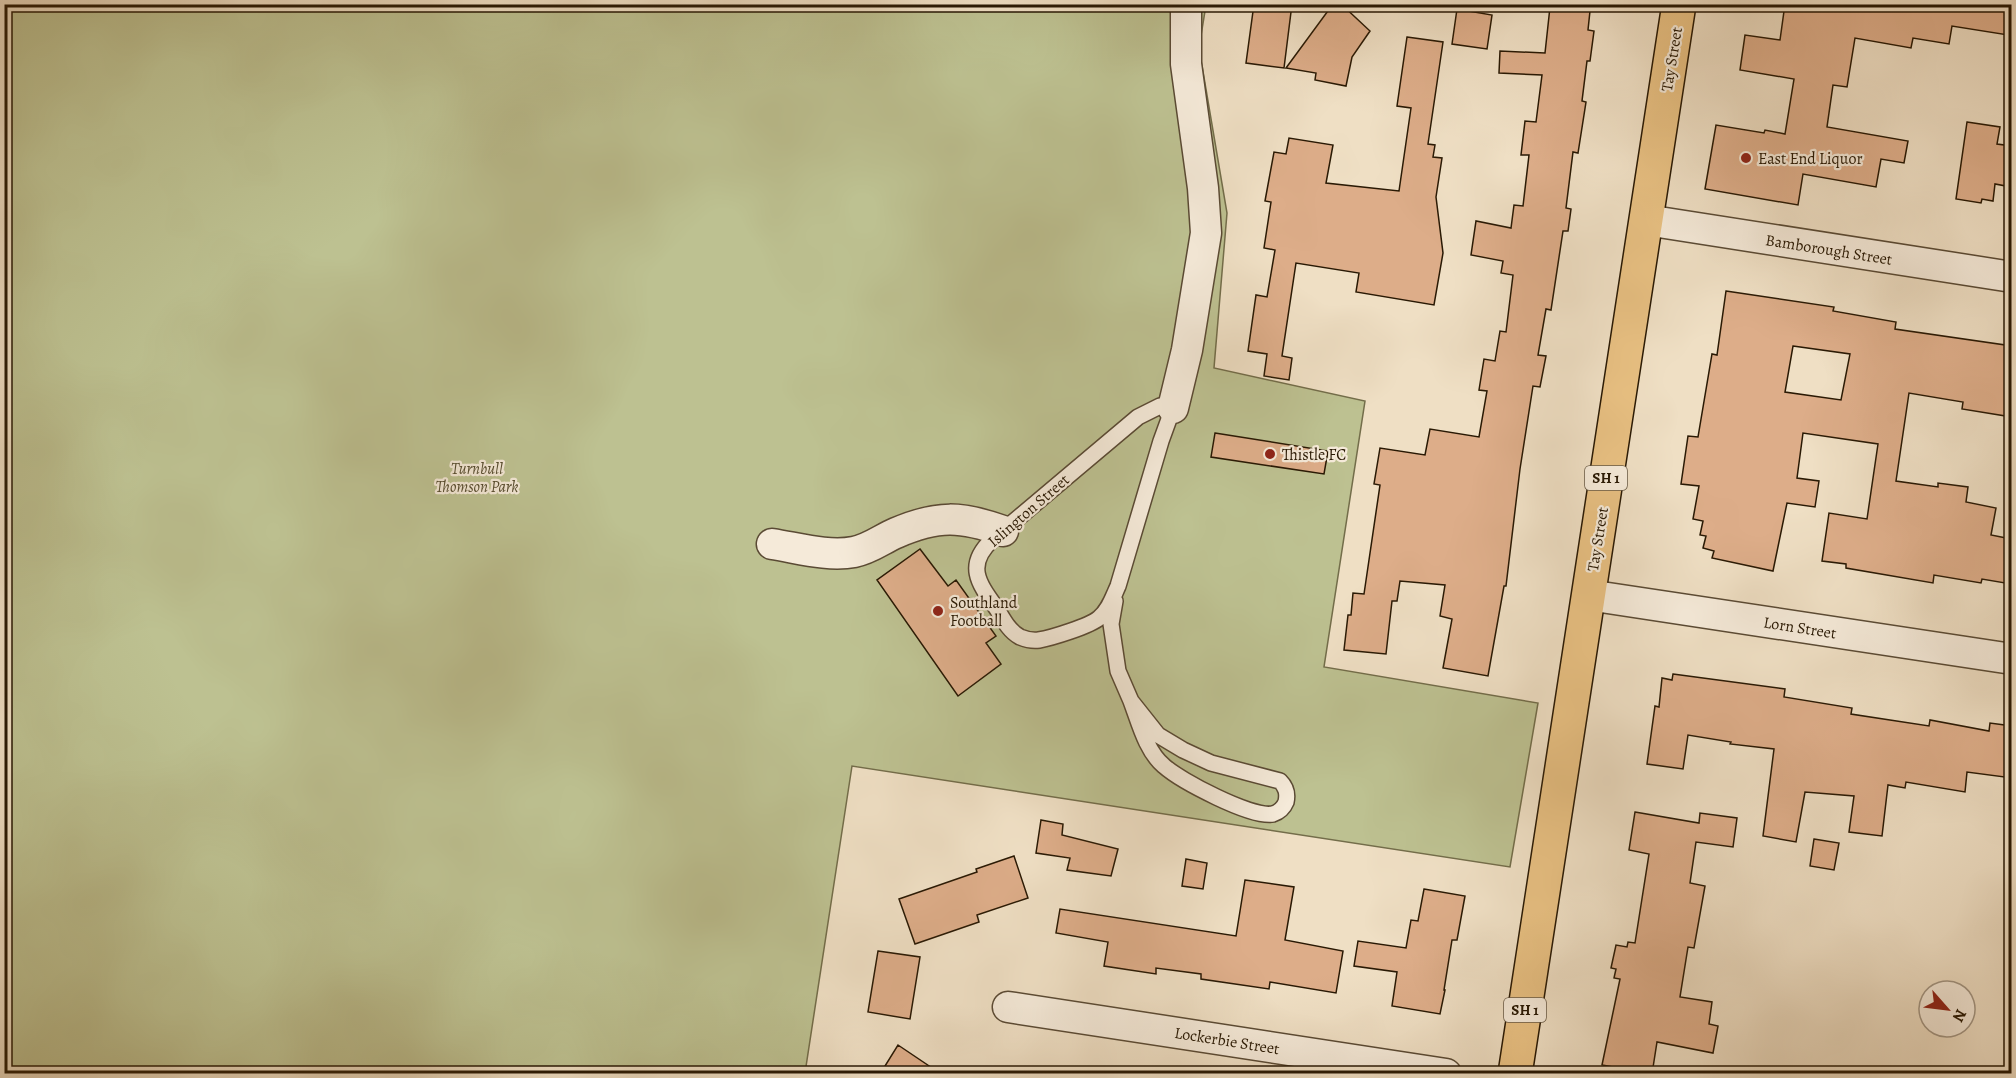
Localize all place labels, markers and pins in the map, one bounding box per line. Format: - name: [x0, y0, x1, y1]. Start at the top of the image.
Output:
- place label: East End Liquor: [1758, 148, 1863, 170]
- marker: East End Liquor: [1739, 151, 1753, 165]
- place label: Thistle FC: [1282, 444, 1346, 466]
- marker: Thistle FC: [1263, 447, 1277, 461]
- place label: Southland Football: [950, 592, 1018, 632]
- marker: Southland Football: [931, 604, 945, 618]

